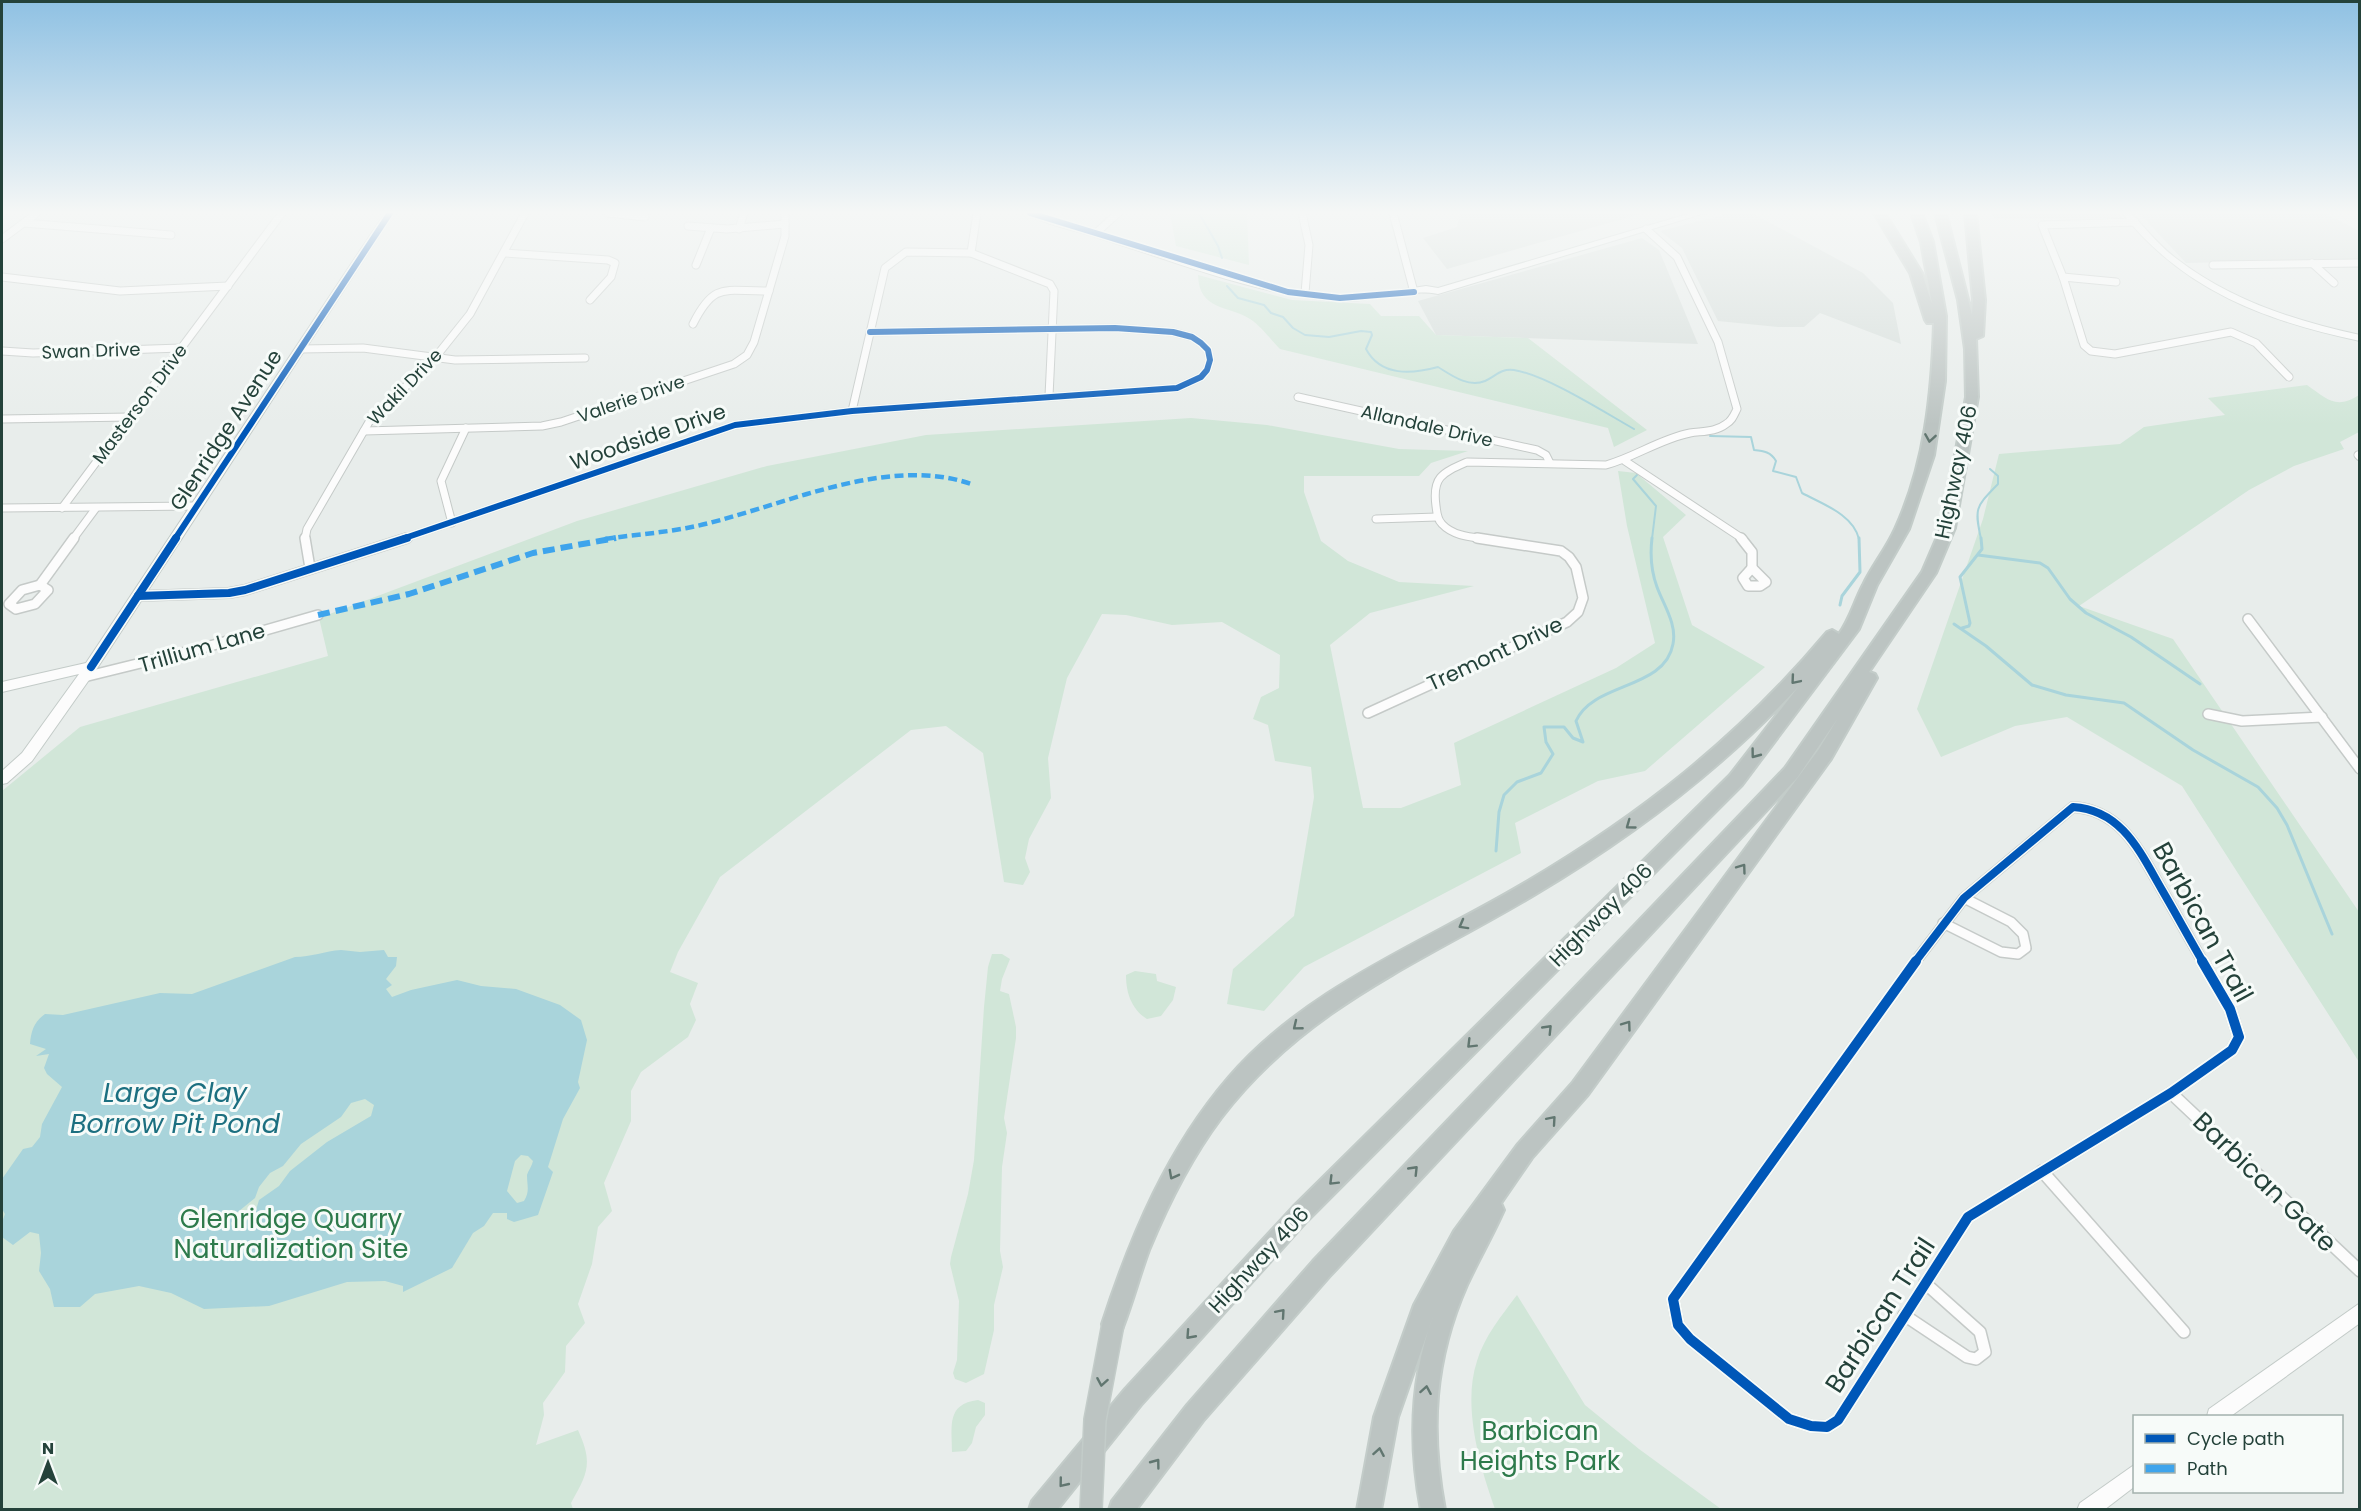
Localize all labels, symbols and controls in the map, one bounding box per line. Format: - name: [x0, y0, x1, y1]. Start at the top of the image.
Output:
- street label: Swan Drive: [41, 336, 141, 365]
- street label: Masterson Drive: [86, 339, 193, 469]
- street label: Glenridge Avenue: [163, 343, 289, 516]
- street label: Wakil Drive: [362, 343, 448, 431]
- street label: Valerie Drive: [574, 368, 688, 429]
- street label: Woodside Drive: [566, 396, 730, 477]
- street label: Allandale Drive: [1359, 398, 1495, 453]
- street label: Highway 406: [1927, 402, 1984, 541]
- one-way arrow: [1924, 433, 1937, 443]
- street label: Tremont Drive: [1422, 609, 1567, 698]
- street label: Trillium Lane: [135, 616, 268, 679]
- one-way arrow: [1791, 673, 1802, 684]
- one-way arrow: [1752, 748, 1763, 759]
- one-way arrow: [1626, 817, 1637, 828]
- street label: Barbican Trail: [2144, 835, 2262, 1009]
- street label: Highway 406: [1542, 856, 1659, 973]
- one-way arrow: [1735, 864, 1746, 875]
- one-way arrow: [1459, 918, 1470, 929]
- one-way arrow: [1293, 1019, 1304, 1030]
- one-way arrow: [1619, 1021, 1630, 1032]
- one-way arrow: [1541, 1025, 1552, 1036]
- one-way arrow: [1467, 1036, 1478, 1047]
- water label: Large Clay Borrow Pit Pond: [70, 1074, 281, 1142]
- street label: Barbican Gate: [2185, 1104, 2345, 1260]
- one-way arrow: [1545, 1116, 1556, 1127]
- one-way arrow: [1407, 1167, 1418, 1177]
- one-way arrow: [1169, 1169, 1180, 1179]
- one-way arrow: [1329, 1174, 1340, 1185]
- street label: Highway 406: [1202, 1200, 1316, 1319]
- park label: Glenridge Quarry Naturalization Site: [174, 1201, 408, 1267]
- street label: Barbican Trail: [1816, 1230, 1944, 1400]
- one-way arrow: [1274, 1309, 1285, 1320]
- one-way arrow: [1186, 1328, 1197, 1339]
- one-way arrow: [1096, 1377, 1108, 1386]
- one-way arrow: [1419, 1385, 1432, 1395]
- park label: Barbican Heights Park: [1460, 1413, 1621, 1479]
- legend: [2133, 1415, 2343, 1493]
- text: Cycle path: [2187, 1426, 2285, 1451]
- north arrow: [18, 1433, 78, 1493]
- text: N: [42, 1437, 54, 1460]
- one-way arrow: [1372, 1447, 1385, 1457]
- text: Path: [2187, 1456, 2228, 1481]
- one-way arrow: [1149, 1459, 1160, 1470]
- one-way arrow: [1059, 1476, 1070, 1487]

